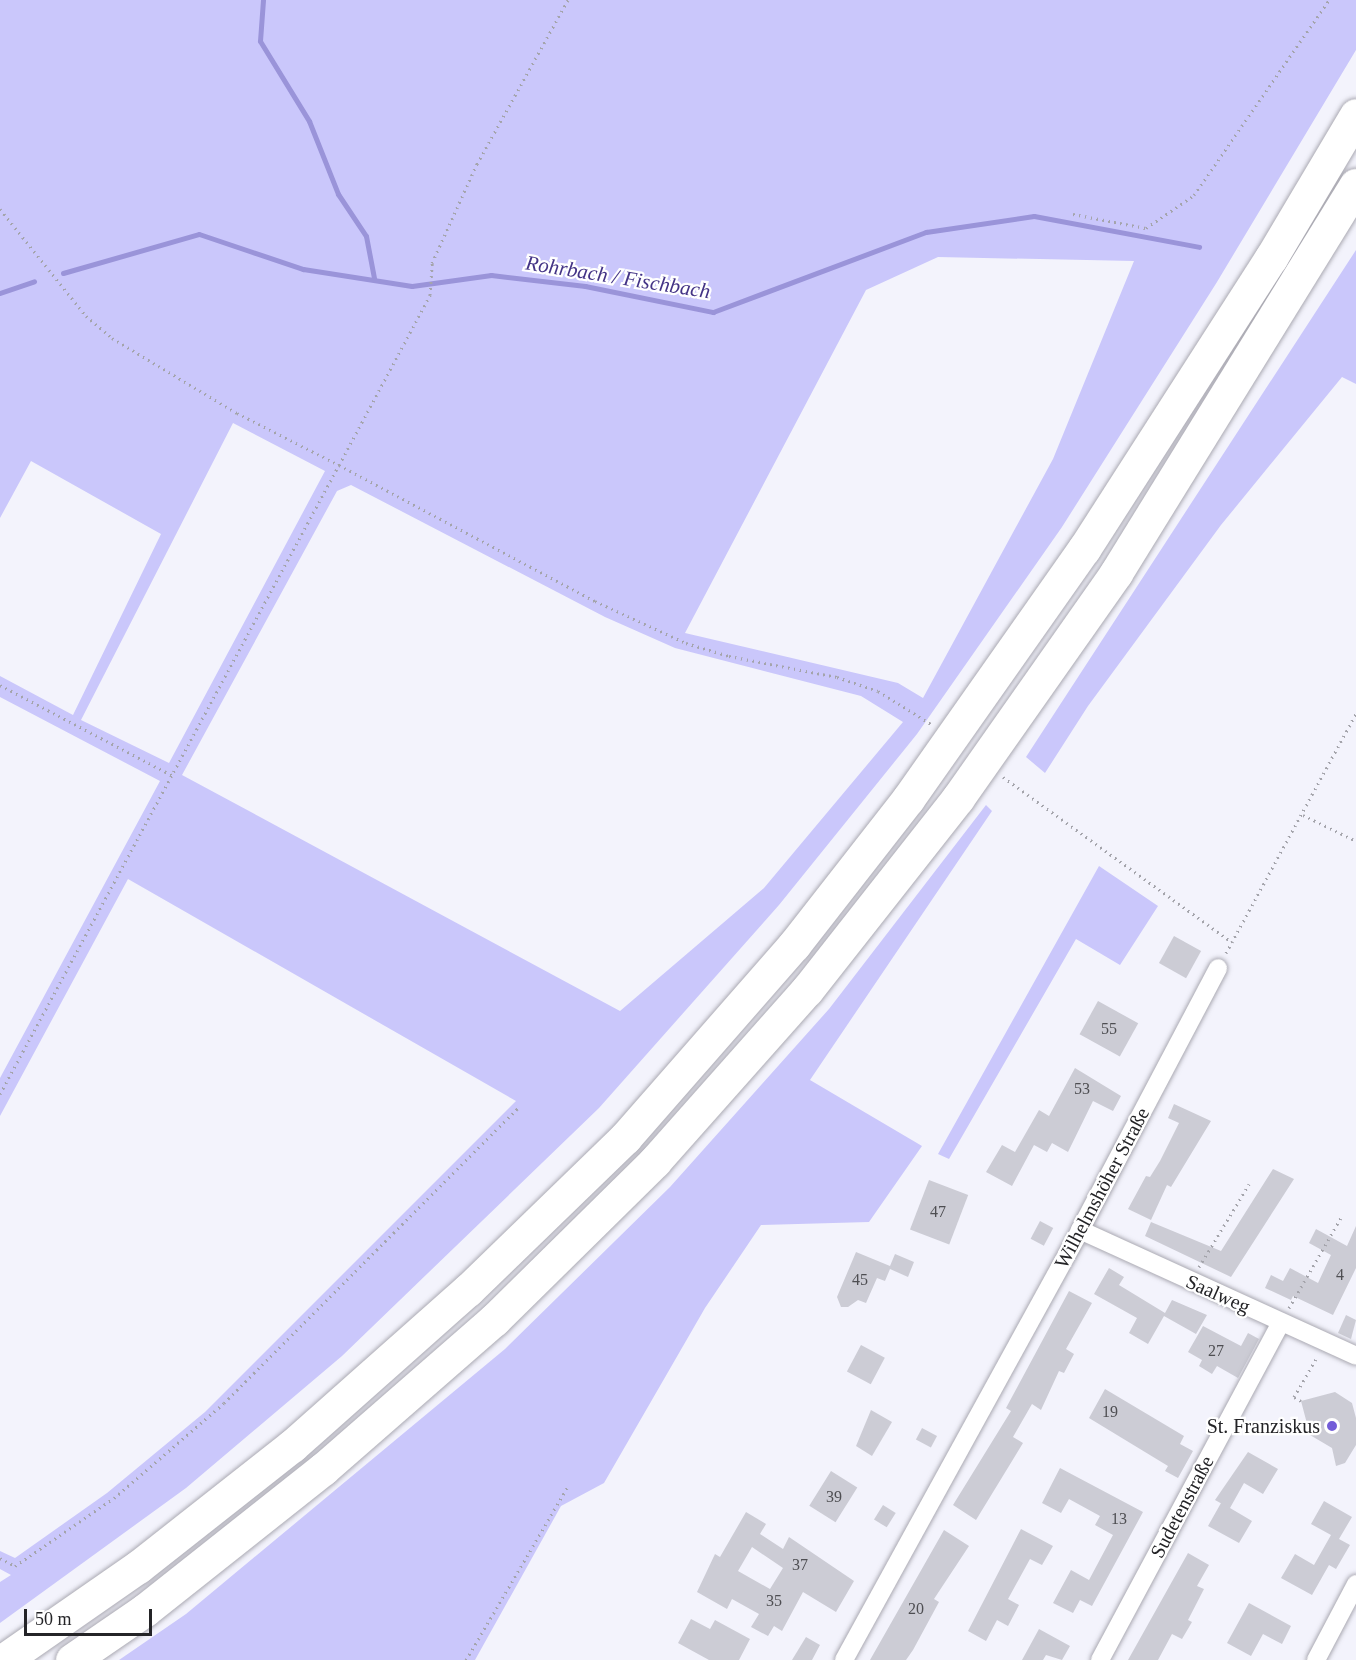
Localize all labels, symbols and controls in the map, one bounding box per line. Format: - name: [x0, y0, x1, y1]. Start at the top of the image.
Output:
- water label: Rohrbach / Fischbach: [524, 250, 712, 304]
- house number: 55: [1101, 1019, 1117, 1039]
- house number: 53: [1074, 1079, 1090, 1099]
- street label: Wilhelmshöher Straße: [1049, 1104, 1155, 1272]
- house number: 47: [930, 1202, 946, 1222]
- house number: 4: [1336, 1265, 1344, 1285]
- street label: Saalweg: [1182, 1269, 1254, 1319]
- house number: 45: [852, 1270, 868, 1290]
- house number: 27: [1208, 1341, 1224, 1361]
- house number: 19: [1102, 1402, 1118, 1422]
- place label: St. Franziskus: [1207, 1414, 1320, 1438]
- marker: St. Franziskus: [1325, 1419, 1339, 1433]
- street label: Sudetenstraße: [1145, 1452, 1219, 1562]
- house number: 39: [826, 1487, 842, 1507]
- house number: 13: [1111, 1509, 1127, 1529]
- house number: 37: [792, 1555, 808, 1575]
- house number: 35: [766, 1591, 782, 1611]
- scale bar: [27, 1597, 154, 1635]
- house number: 20: [908, 1599, 924, 1619]
- text: 50 m: [35, 1609, 72, 1629]

